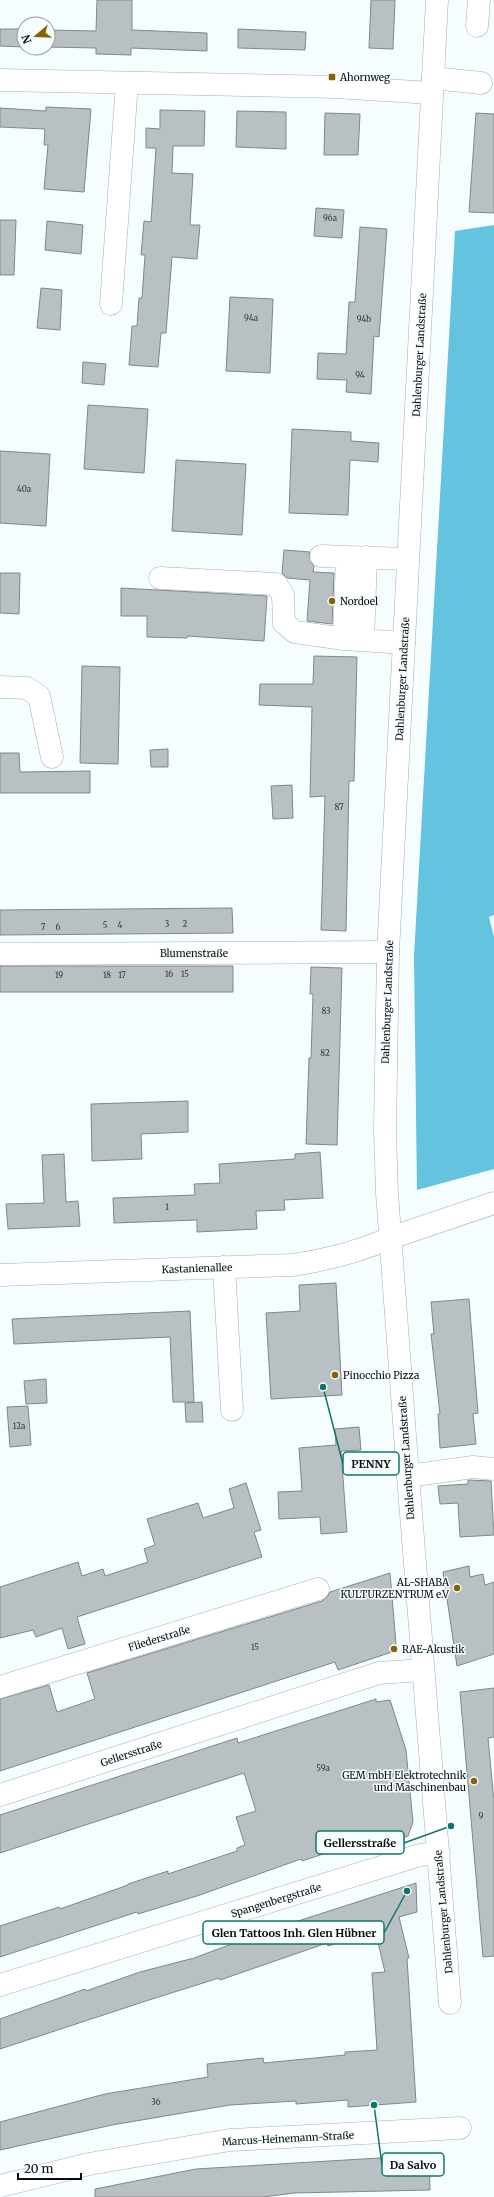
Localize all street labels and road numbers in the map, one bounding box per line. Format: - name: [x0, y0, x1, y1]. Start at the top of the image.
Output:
- street label: Dahlenburger Landstraße: [410, 293, 429, 417]
- street label: Dahlenburger Landstraße: [393, 617, 412, 741]
- street label: Dahlenburger Landstraße: [379, 940, 396, 1064]
- street label: Blumenstraße: [160, 947, 228, 960]
- street label: Kastanienallee: [161, 1261, 233, 1276]
- street label: Dahlenburger Landstraße: [396, 1396, 417, 1520]
- street label: Fliederstraße: [127, 1623, 192, 1654]
- street label: Gellersstraße: [99, 1737, 164, 1770]
- street label: Dahlenburger Landstraße: [432, 1850, 455, 1974]
- street label: Spangenbergstraße: [229, 1881, 323, 1920]
- street label: Marcus-Heinemann-Straße: [222, 2129, 354, 2148]

